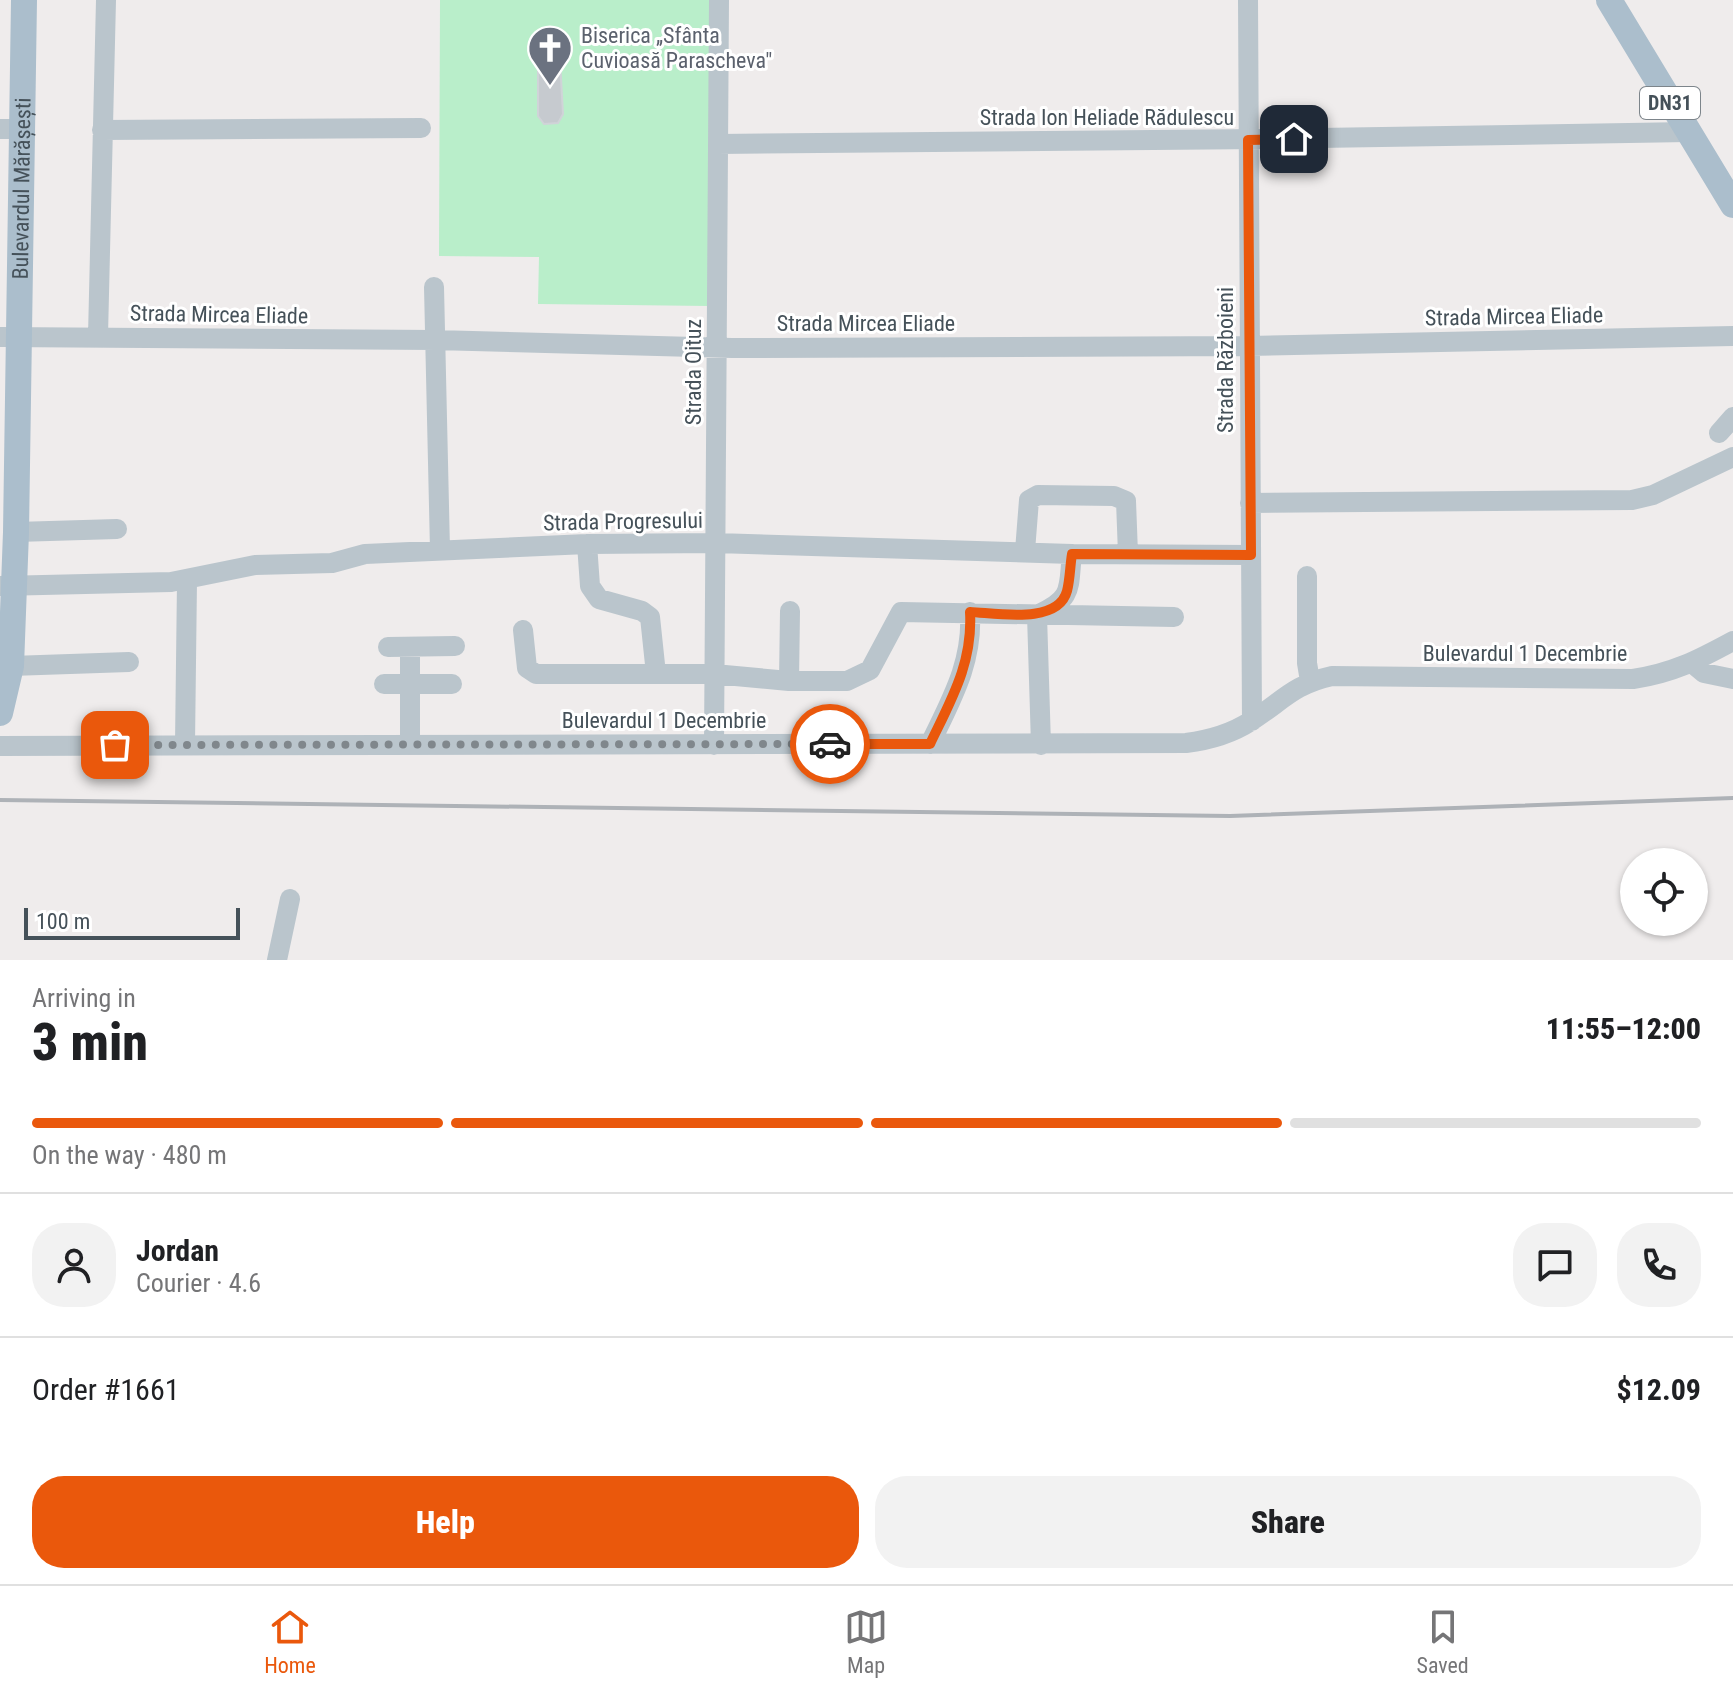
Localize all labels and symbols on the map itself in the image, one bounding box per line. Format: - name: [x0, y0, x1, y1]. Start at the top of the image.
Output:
- place label: Biserica „Sfânta Cuvioasă Parascheva": [581, 23, 772, 73]
- church icon: Biserica „Sfânta Cuvioasă Parascheva": [526, 24, 574, 87]
- road number: DN31: [1640, 87, 1700, 119]
- street label: Bulevardul Mărășești: [8, 97, 36, 280]
- street label: Strada Ion Heliade Rădulescu: [980, 105, 1234, 130]
- pin: [1260, 105, 1328, 173]
- street label: Strada Războieni: [1213, 287, 1238, 433]
- street label: Strada Mircea Eliade: [130, 300, 308, 329]
- street label: Strada Mircea Eliade: [1425, 302, 1603, 331]
- street label: Strada Mircea Eliade: [777, 311, 955, 336]
- street label: Strada Oituz: [681, 319, 706, 425]
- street label: Strada Progresului: [543, 508, 703, 535]
- street label: Bulevardul 1 Decembrie: [1423, 641, 1627, 666]
- courier: [790, 704, 870, 784]
- street label: Bulevardul 1 Decembrie: [562, 708, 766, 733]
- pin: [81, 711, 149, 779]
- scale bar: [24, 904, 240, 940]

